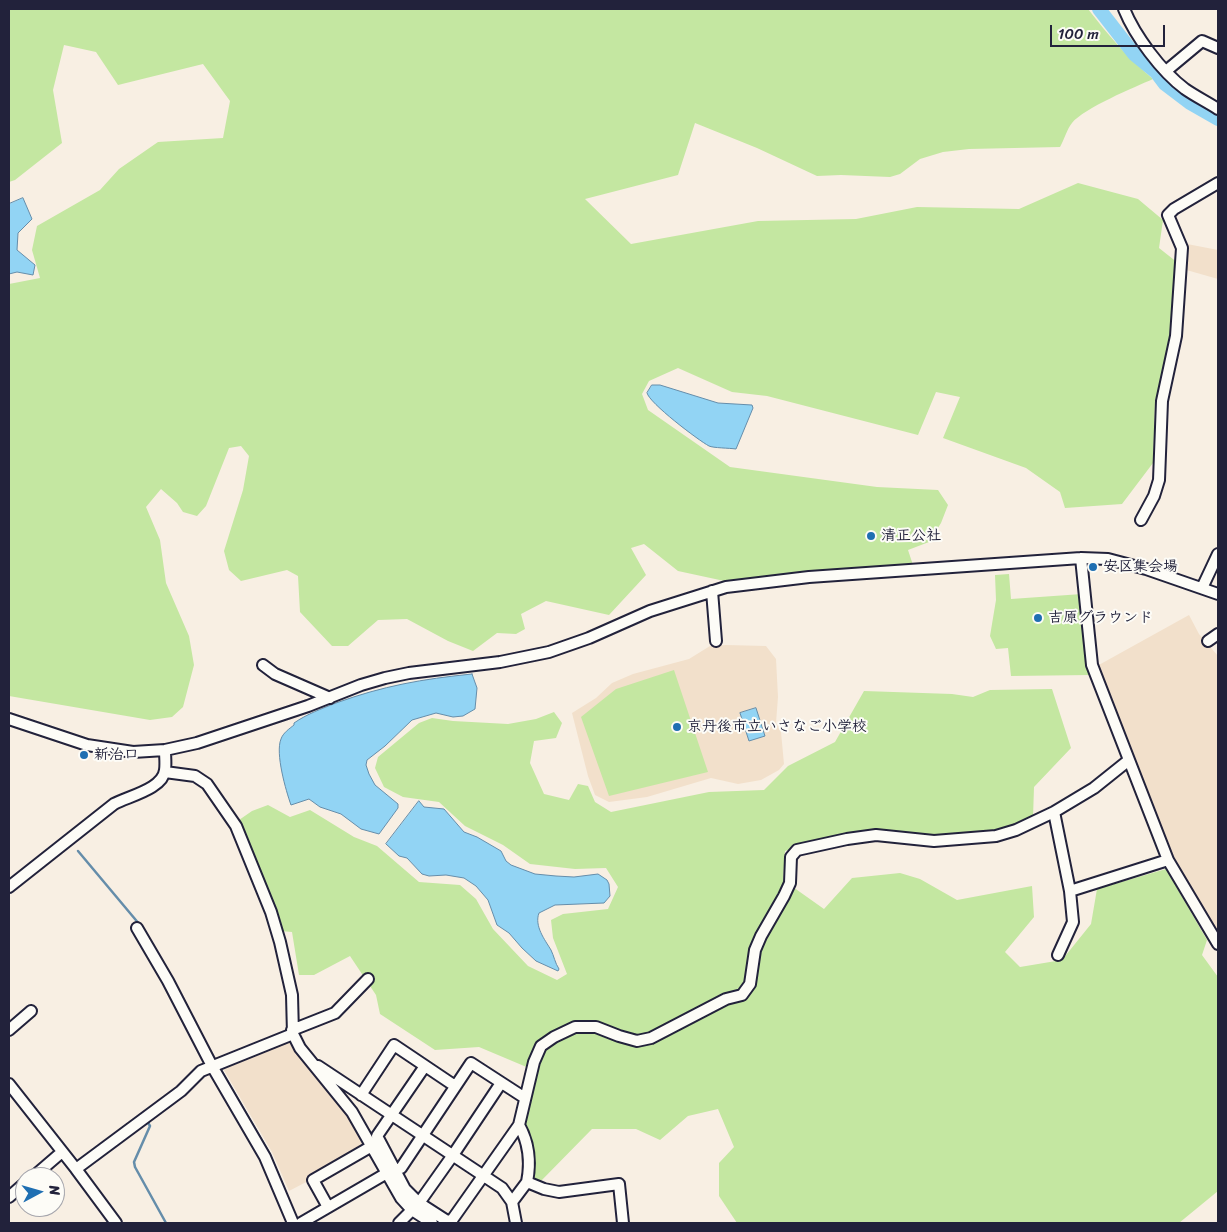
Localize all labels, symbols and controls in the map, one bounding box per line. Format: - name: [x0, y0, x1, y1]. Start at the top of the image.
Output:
- scale bar: [1052, 15, 1167, 47]
- text: 100 m: [1058, 21, 1099, 47]
- place label: 清正公社: [881, 527, 941, 545]
- marker: 清正公社: [865, 530, 877, 542]
- place label: 安区集会場: [1103, 558, 1178, 576]
- marker: 安区集会場: [1087, 561, 1099, 573]
- place label: 吉原グラウンド: [1048, 609, 1153, 627]
- marker: 吉原グラウンド: [1032, 612, 1044, 624]
- place label: 京丹後市立いさなご小学校: [687, 718, 867, 736]
- marker: 京丹後市立いさなご小学校: [671, 721, 683, 733]
- place label: 新治口: [94, 746, 139, 764]
- marker: 新治口: [78, 749, 90, 761]
- north arrow: [15, 1167, 65, 1217]
- text: N: [41, 1184, 67, 1197]

